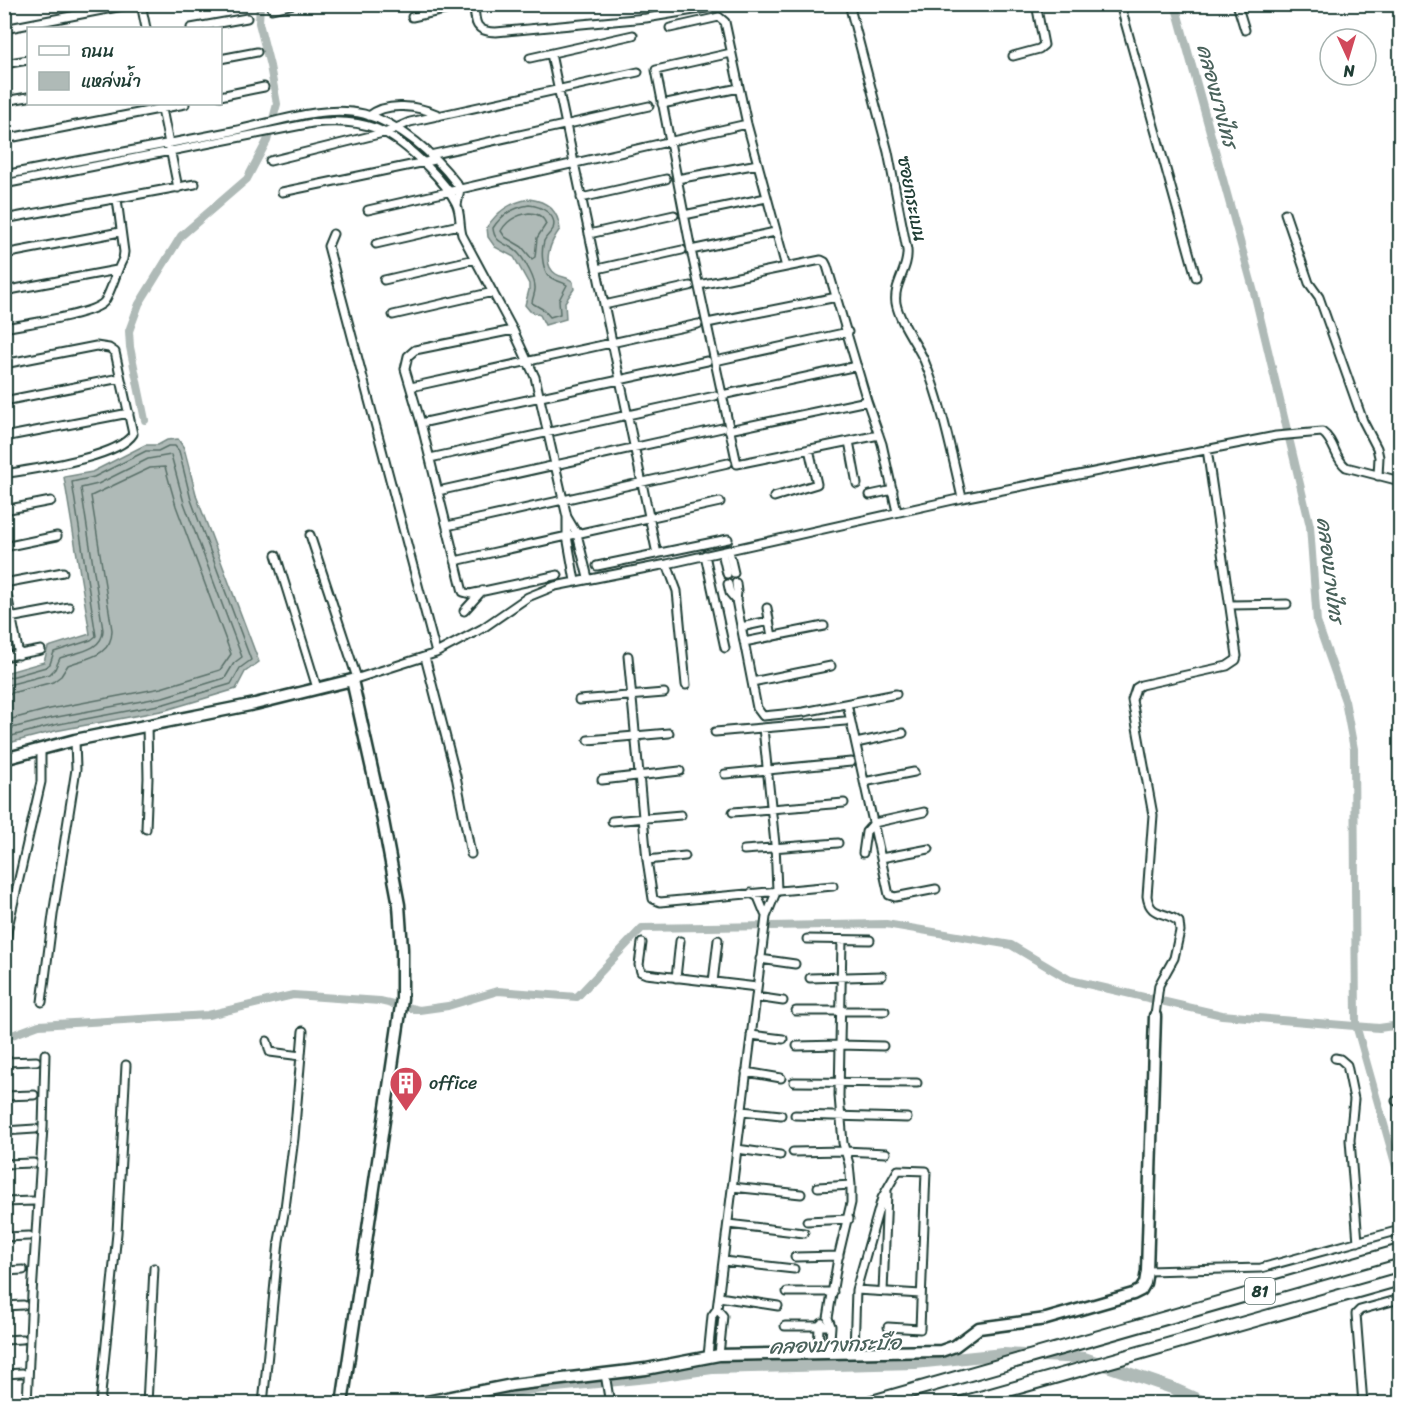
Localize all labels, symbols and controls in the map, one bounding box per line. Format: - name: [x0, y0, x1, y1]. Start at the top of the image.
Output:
- legend: [27, 27, 222, 105]
- north arrow: [1318, 27, 1378, 87]
- text: ถนน: [81, 35, 114, 67]
- water label: คลองบางไทร: [1186, 40, 1249, 156]
- text: N: [1342, 57, 1357, 86]
- text: แหล่งน้ำ: [81, 65, 141, 97]
- street label: ซอยกระเบน: [888, 153, 936, 245]
- water label: คลองบางไทร: [1306, 515, 1354, 629]
- building icon: office: [388, 1065, 424, 1112]
- place label: office: [429, 1067, 477, 1099]
- road number: 81: [1245, 1278, 1275, 1304]
- water label: คลองบางกระบือ: [769, 1325, 903, 1365]

